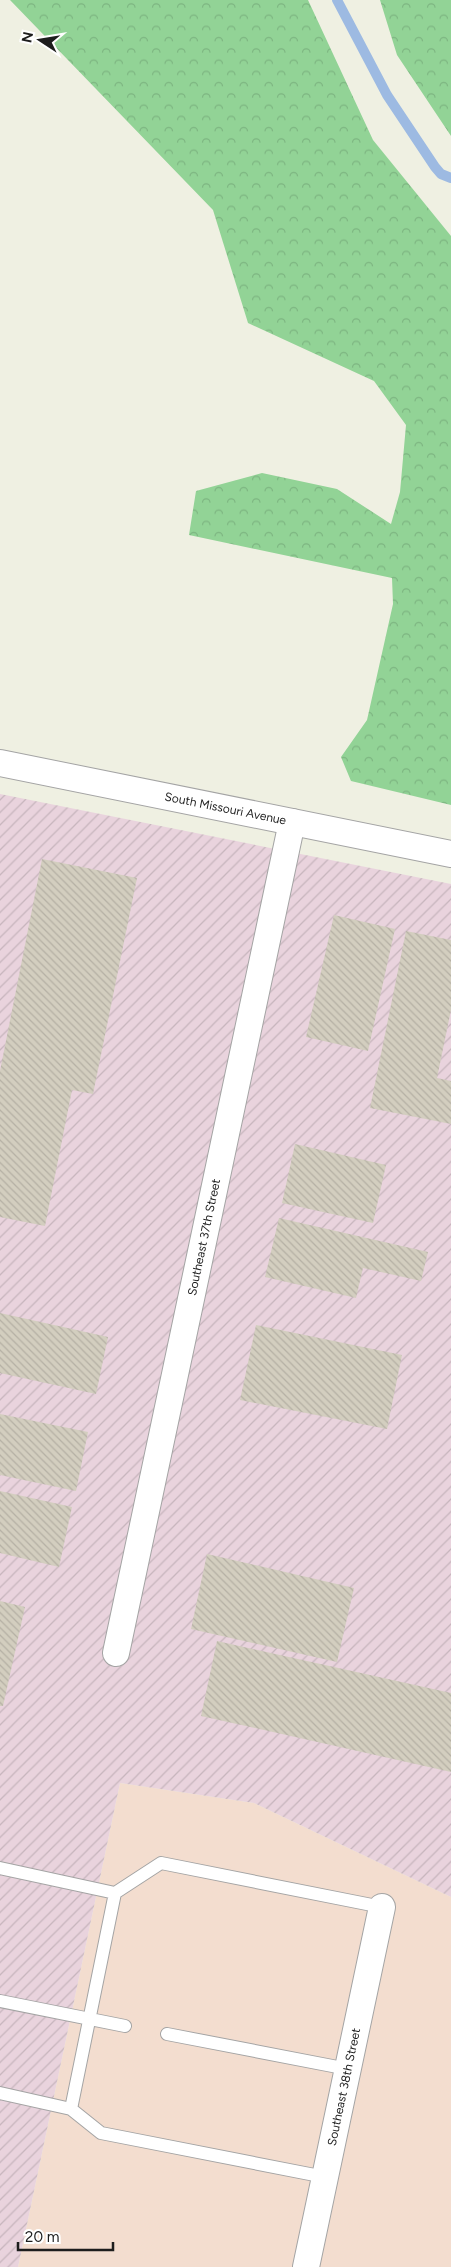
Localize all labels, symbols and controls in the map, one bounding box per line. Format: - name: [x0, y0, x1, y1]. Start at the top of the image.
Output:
- north arrow: [15, 15, 65, 65]
- text: N: [18, 30, 37, 44]
- street label: South Missouri Avenue: [164, 789, 288, 828]
- street label: Southeast 37th Street: [185, 1177, 223, 1297]
- street label: Southeast 38th Street: [325, 2026, 363, 2147]
- scale bar: [18, 2220, 112, 2252]
- text: 20 m: [25, 2228, 59, 2246]

